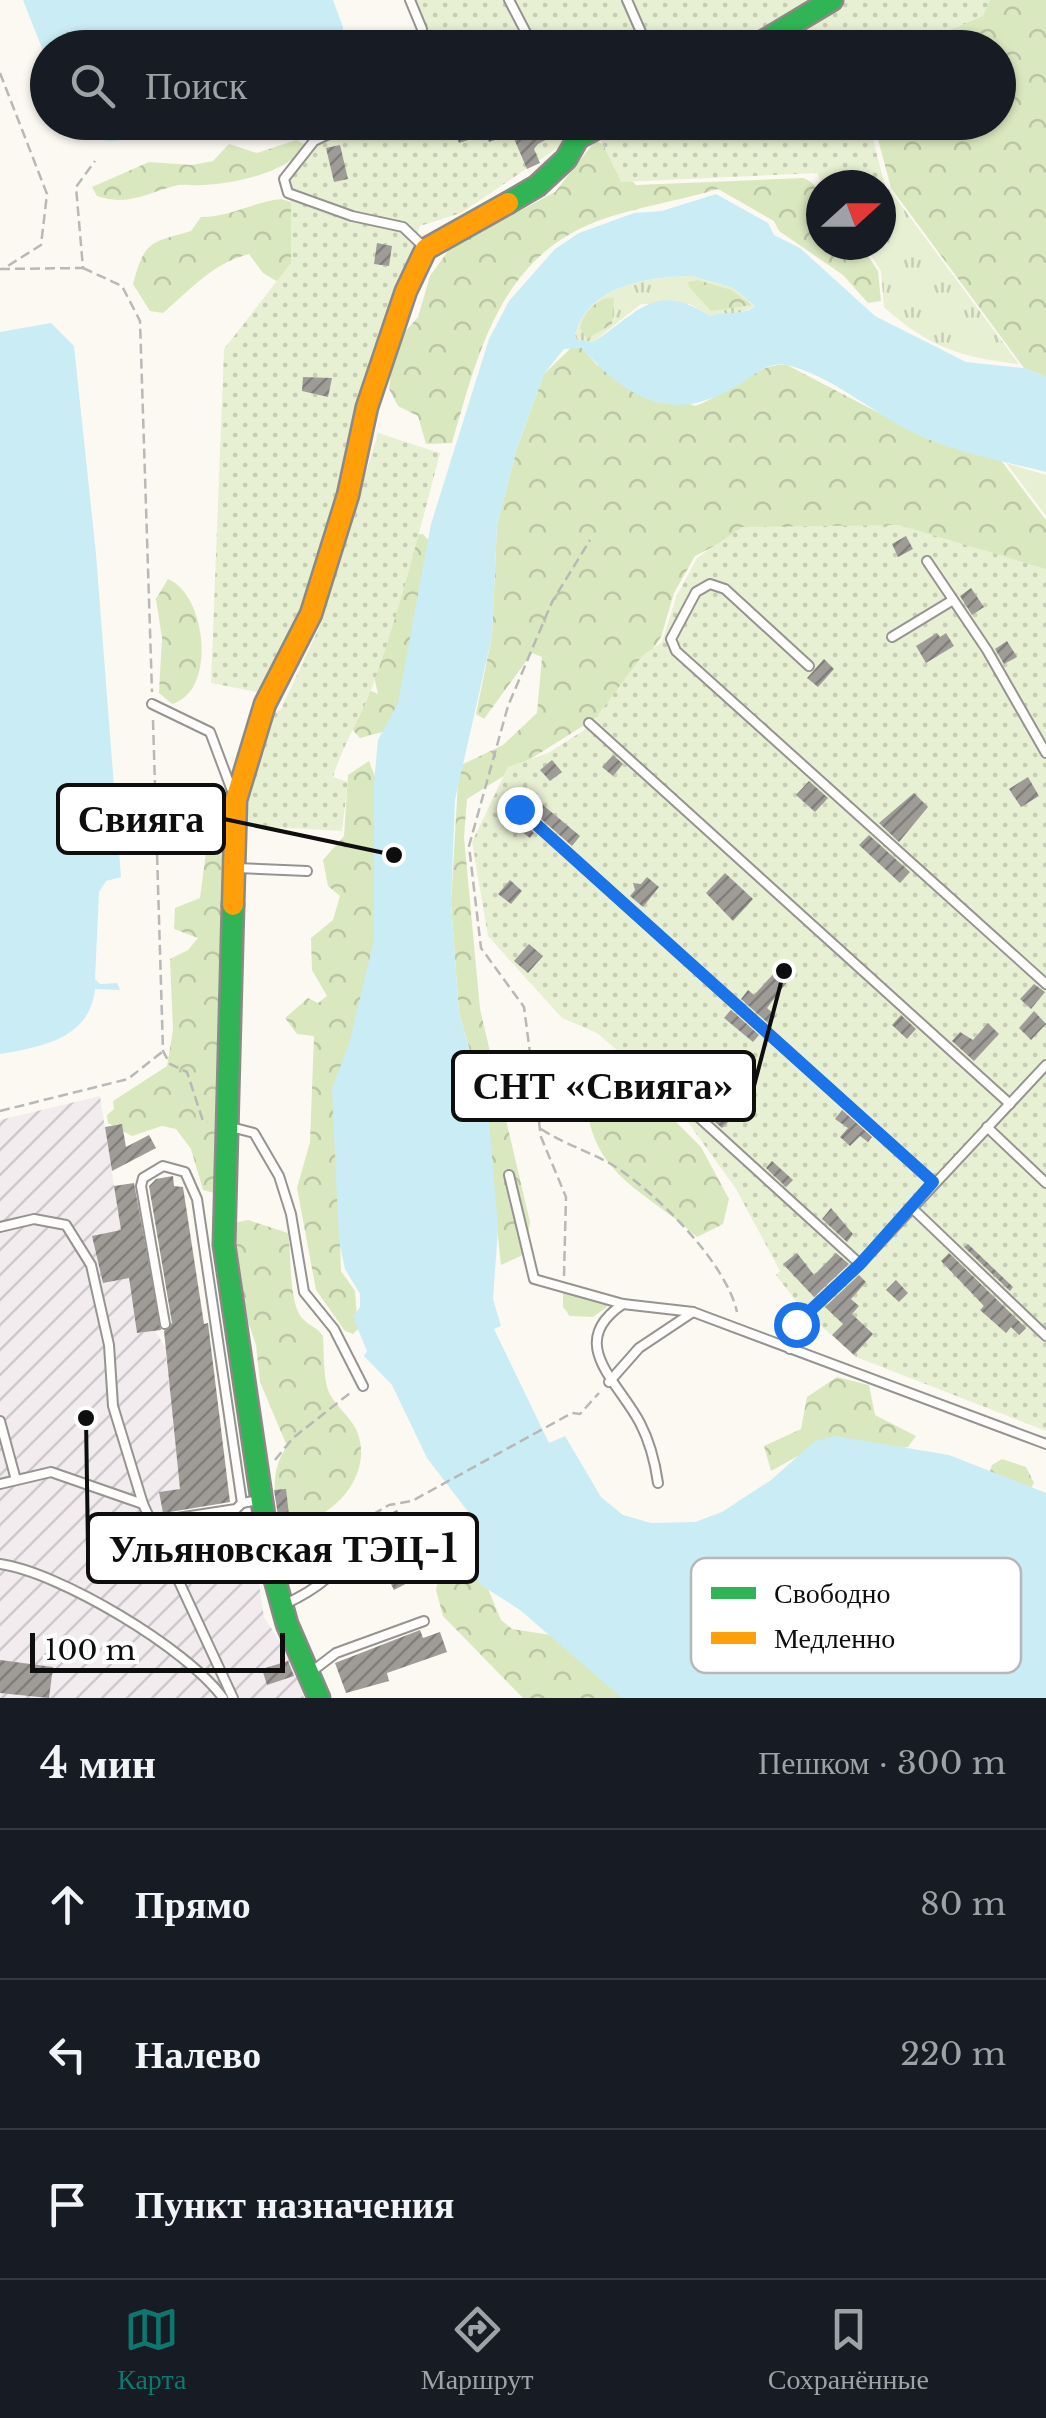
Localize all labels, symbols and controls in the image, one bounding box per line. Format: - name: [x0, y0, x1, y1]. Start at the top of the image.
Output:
- search box: [30, 30, 1016, 140]
- icon: search: [65, 58, 120, 113]
- text: Поиск: [145, 62, 247, 109]
- north arrow: [806, 170, 896, 260]
- callout: Свияга: [58, 785, 224, 853]
- route end: [497, 787, 543, 833]
- text: Свияга: [78, 795, 204, 842]
- callout: СНТ «Свияга»: [453, 1052, 754, 1120]
- text: СНТ «Свияга»: [472, 1062, 734, 1109]
- route start: [774, 1302, 820, 1348]
- callout: Ульяновская ТЭЦ-1: [88, 1514, 477, 1582]
- text: Ульяновская ТЭЦ-1: [109, 1525, 457, 1572]
- legend: [691, 1558, 1021, 1673]
- text: Свободно: [774, 1576, 890, 1611]
- text: Медленно: [774, 1621, 895, 1656]
- scale bar: [30, 1628, 285, 1672]
- text: 100 m: [45, 1633, 136, 1668]
- text: 4 мин: [40, 1737, 156, 1789]
- text: Пешком · 300 m: [758, 1743, 1006, 1783]
- icon: ahead: [40, 1877, 95, 1932]
- text: Прямо: [135, 1881, 251, 1928]
- text: 80 m: [920, 1884, 1006, 1924]
- icon: left: [40, 2027, 95, 2082]
- text: Налево: [135, 2031, 261, 2078]
- text: 220 m: [900, 2034, 1006, 2074]
- icon: arrive: [40, 2177, 95, 2232]
- text: Пункт назначения: [135, 2181, 454, 2228]
- tab: Карта: [117, 2302, 187, 2397]
- tab: Маршрут: [421, 2302, 534, 2397]
- tab: Сохранённые: [768, 2302, 929, 2397]

